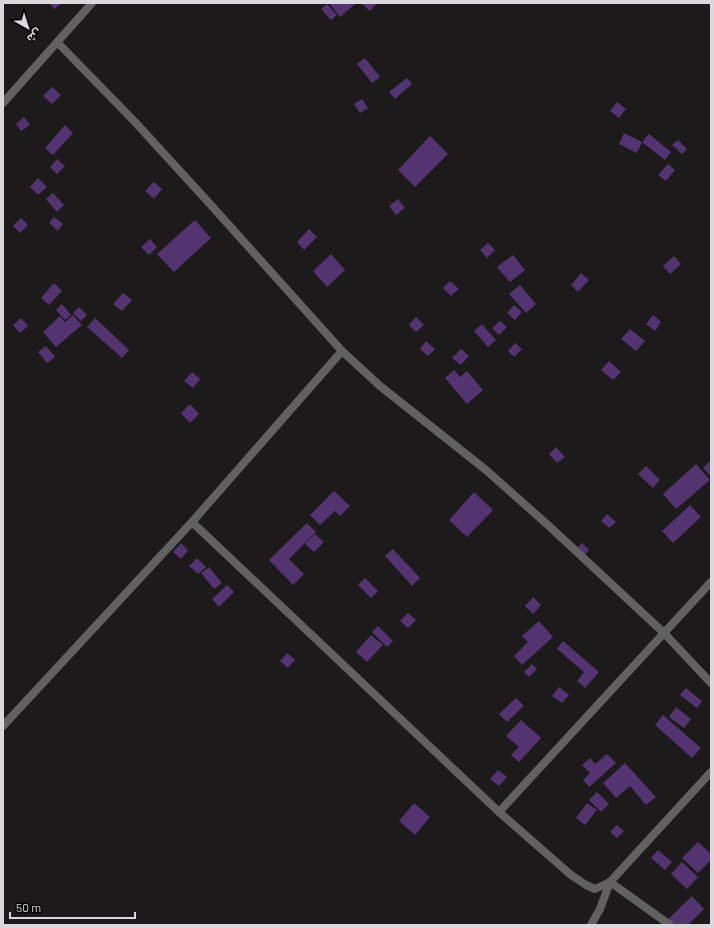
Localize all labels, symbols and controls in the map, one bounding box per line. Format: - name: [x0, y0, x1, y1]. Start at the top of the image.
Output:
- north arrow: [8, 8, 48, 48]
- text: ش: [24, 26, 45, 46]
- scale bar: [10, 894, 135, 920]
- text: 50 m: [16, 900, 41, 914]

